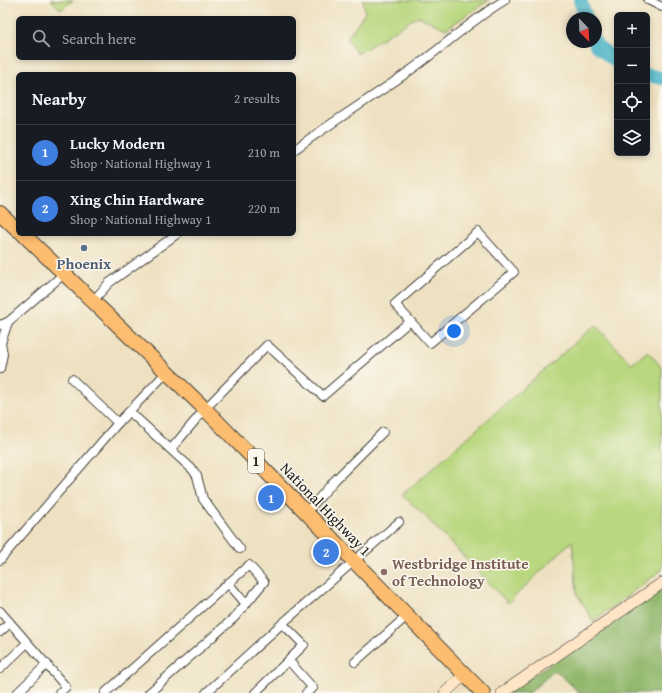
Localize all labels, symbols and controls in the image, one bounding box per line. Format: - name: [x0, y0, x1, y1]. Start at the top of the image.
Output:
- north arrow: [566, 12, 602, 48]
- map controls: [614, 12, 650, 156]
- button: +: [614, 12, 650, 48]
- search box: [16, 16, 296, 60]
- icon: search: [30, 27, 52, 49]
- text: Search here: [62, 28, 136, 49]
- button: −: [614, 48, 650, 84]
- button: locate: [614, 84, 650, 120]
- text: Nearby: [32, 86, 86, 111]
- text: 2 results: [234, 89, 280, 108]
- button: layers: [614, 120, 650, 156]
- text: Lucky Modern: [70, 133, 165, 154]
- text: 1: [42, 143, 48, 162]
- text: 210 m: [248, 143, 280, 162]
- text: Shop · National Highway 1: [70, 154, 211, 173]
- text: Xing Chin Hardware: [70, 189, 204, 210]
- text: 2: [42, 199, 48, 218]
- text: 220 m: [248, 199, 280, 218]
- text: Shop · National Highway 1: [70, 210, 211, 229]
- marker: Phoenix: [79, 243, 89, 253]
- place label: Phoenix: [57, 253, 111, 274]
- your location: [444, 321, 464, 341]
- road number: 1: [248, 449, 264, 473]
- street label: National Highway 1: [276, 458, 376, 560]
- pin: 1: [258, 483, 284, 513]
- pin: 2: [313, 537, 339, 567]
- place label: Westbridge Institute of Technology: [392, 553, 529, 591]
- marker: Westbridge Institute of Technology: [379, 567, 389, 577]

